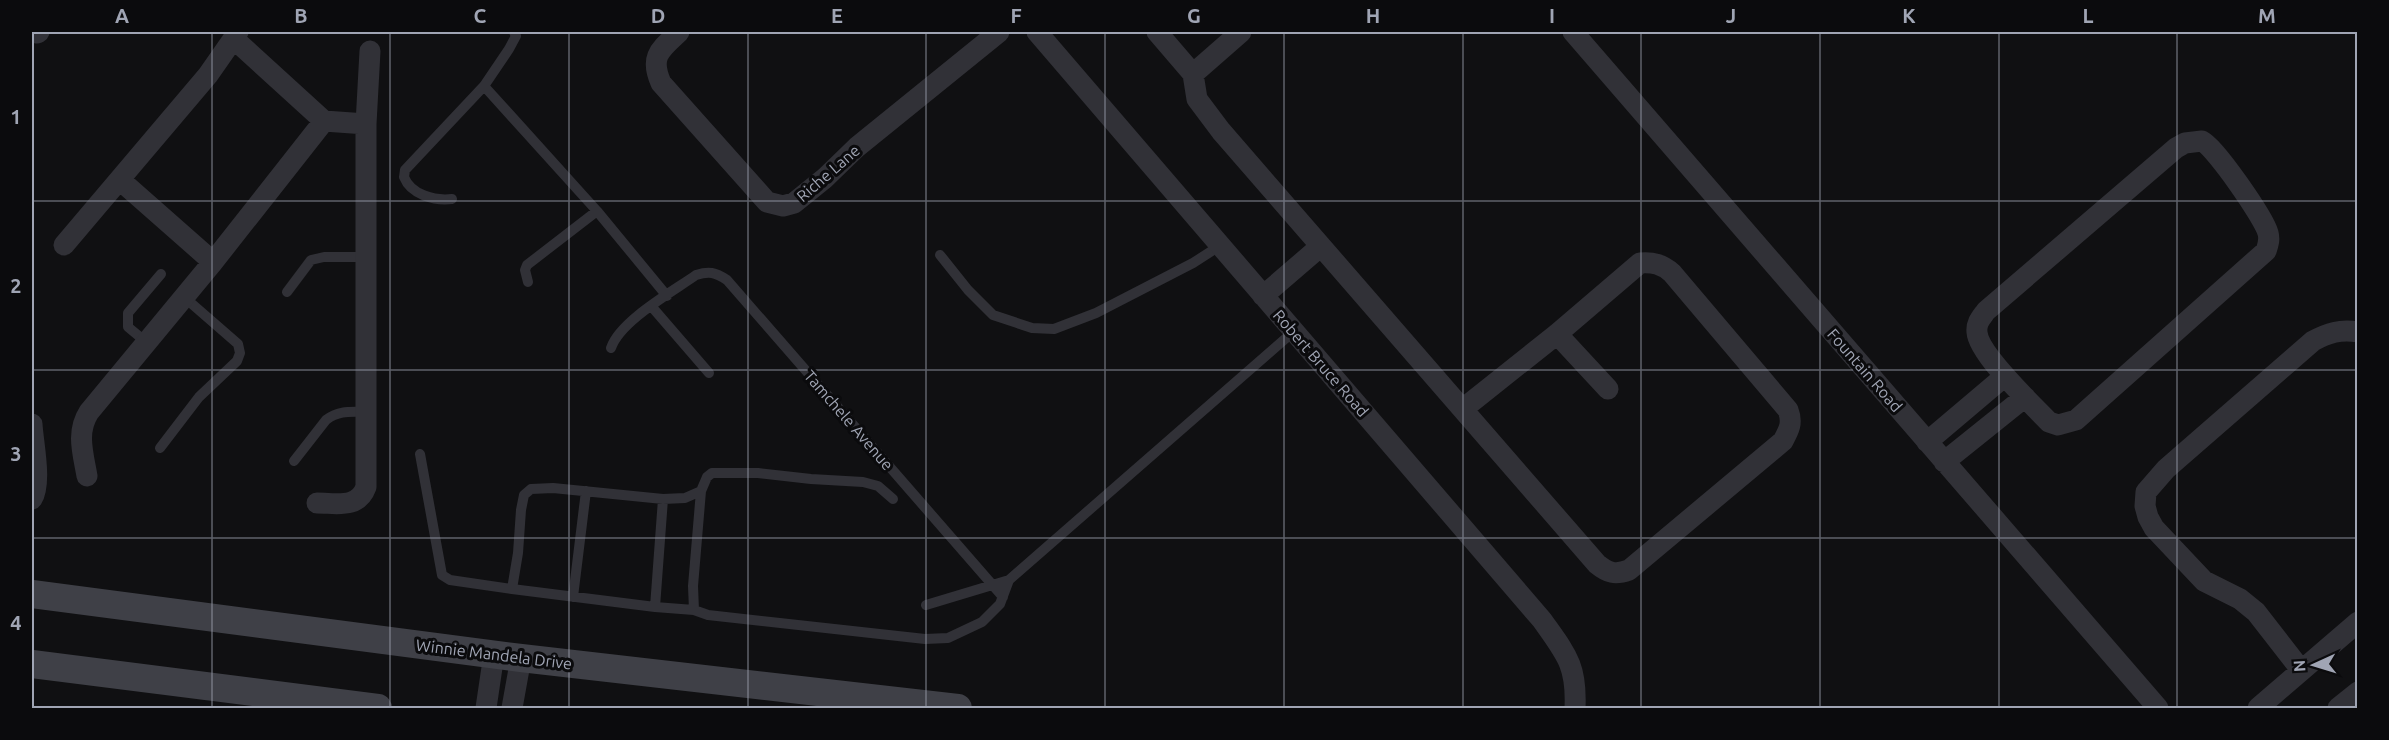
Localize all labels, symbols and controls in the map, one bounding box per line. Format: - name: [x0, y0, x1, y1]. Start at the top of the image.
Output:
- text: A: [115, 4, 129, 27]
- text: B: [294, 4, 308, 27]
- text: C: [474, 4, 487, 27]
- text: D: [651, 4, 665, 27]
- text: E: [831, 4, 843, 27]
- text: F: [1010, 4, 1022, 27]
- text: G: [1187, 4, 1201, 27]
- text: H: [1366, 4, 1380, 27]
- text: I: [1549, 4, 1555, 27]
- text: J: [1726, 4, 1736, 27]
- text: K: [1902, 4, 1916, 27]
- text: L: [2083, 4, 2094, 27]
- text: M: [2258, 4, 2276, 27]
- text: 1: [10, 105, 22, 128]
- street label: Riche Lane: [793, 141, 863, 205]
- text: 2: [10, 274, 22, 297]
- street label: Robert Bruce Road: [1270, 306, 1372, 420]
- street label: Fountain Road: [1824, 325, 1906, 415]
- street label: Tamchele Avenue: [801, 366, 897, 474]
- text: 3: [10, 442, 22, 465]
- text: 4: [10, 611, 22, 634]
- street label: Winnie Mandela Drive: [415, 635, 573, 673]
- north arrow: [2284, 635, 2344, 695]
- text: N: [2290, 659, 2308, 673]

